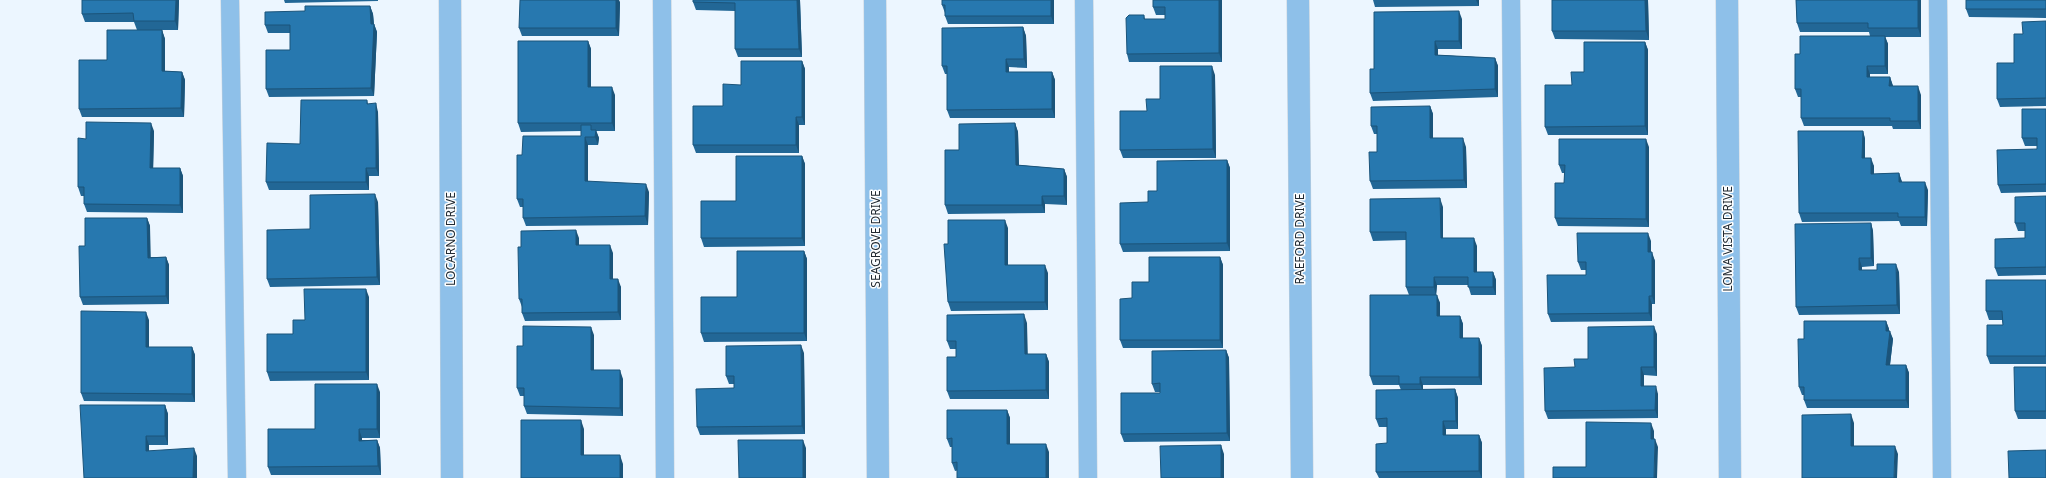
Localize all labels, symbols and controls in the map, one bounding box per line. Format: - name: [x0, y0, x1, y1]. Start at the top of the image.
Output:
- street label: LOMA VISTA DRIVE: [1719, 186, 1736, 292]
- street label: SEAGROVE DRIVE: [867, 190, 884, 288]
- street label: LOCARNO DRIVE: [442, 192, 459, 286]
- street label: RAEFORD DRIVE: [1291, 194, 1308, 284]

